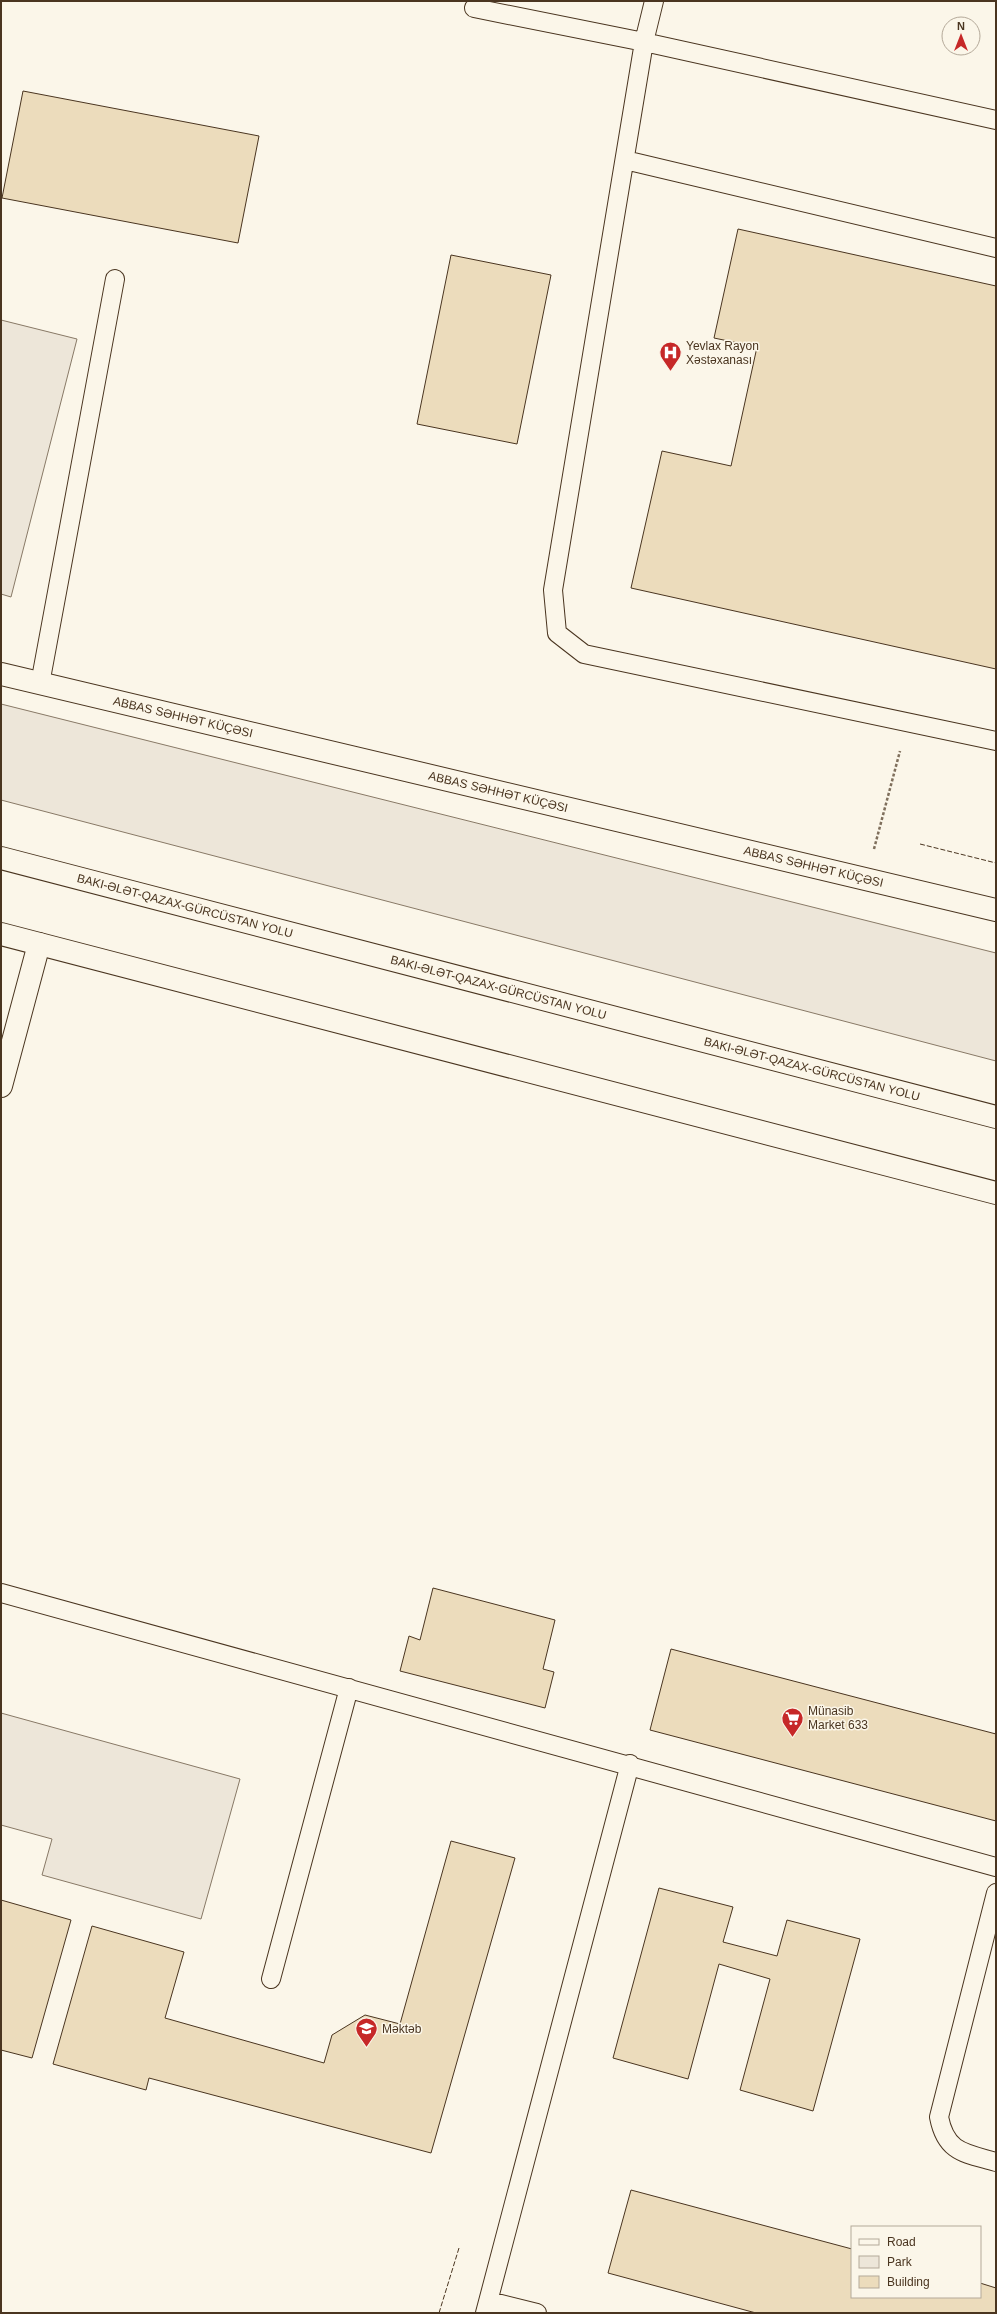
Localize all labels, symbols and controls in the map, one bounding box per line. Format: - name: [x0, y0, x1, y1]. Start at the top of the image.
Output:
- north arrow: [941, 16, 981, 56]
- text: N: [957, 20, 965, 32]
- place label: Yevlax Rayon Xəstəxanası: [686, 339, 759, 367]
- hospital icon: Yevlax Rayon Xəstəxanası: [657, 340, 683, 373]
- street label: ABBAS SƏHHƏT KÜÇƏSI: [112, 694, 254, 740]
- street label: ABBAS SƏHHƏT KÜÇƏSI: [427, 769, 569, 815]
- street label: ABBAS SƏHHƏT KÜÇƏSI: [742, 843, 885, 890]
- street label: BAKI-ƏLƏT-QAZAX-GÜRCÜSTAN YOLU: [75, 871, 294, 941]
- street label: BAKI-ƏLƏT-QAZAX-GÜRCÜSTAN YOLU: [389, 953, 608, 1022]
- street label: BAKI-ƏLƏT-QAZAX-GÜRCÜSTAN YOLU: [703, 1034, 921, 1104]
- place label: Münasib Market 633: [808, 1704, 868, 1732]
- supermarket icon: Münasib Market 633: [780, 1705, 806, 1738]
- school or university icon: Məktəb: [353, 2016, 379, 2049]
- place label: Məktəb: [382, 2022, 422, 2036]
- legend: [851, 2226, 981, 2298]
- text: Road: [887, 2235, 916, 2249]
- text: Park: [887, 2255, 913, 2269]
- text: Building: [887, 2275, 930, 2289]

